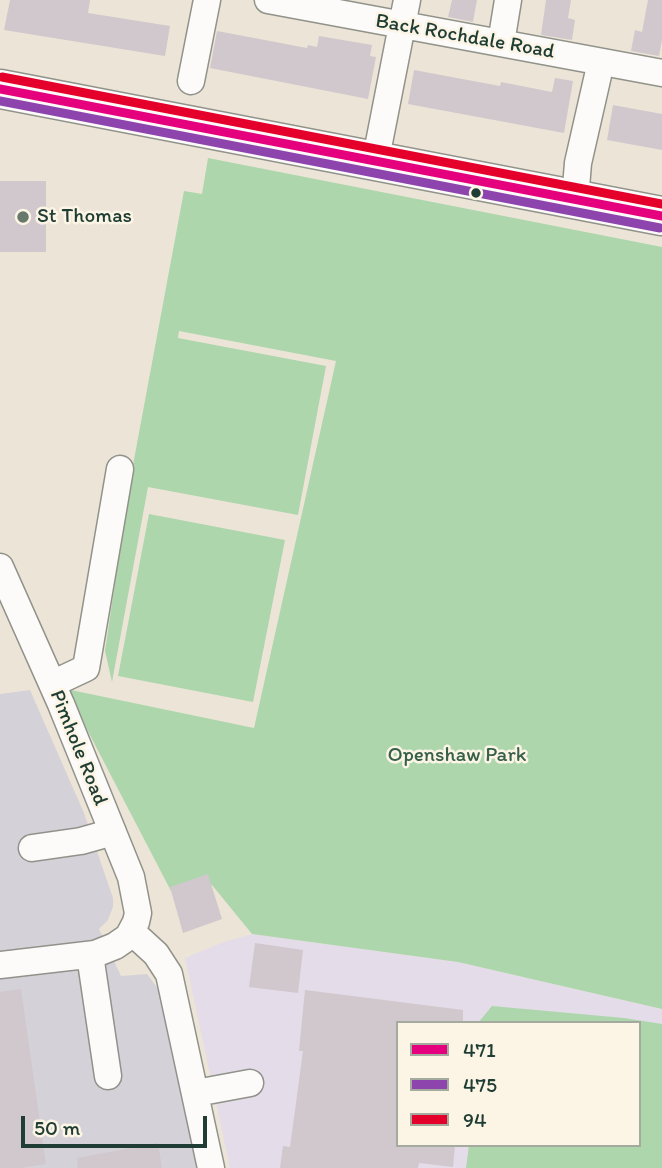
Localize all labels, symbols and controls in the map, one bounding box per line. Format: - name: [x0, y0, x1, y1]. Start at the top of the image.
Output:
- street label: Back Rochdale Road: [373, 9, 557, 65]
- unlabelled marker: [469, 186, 483, 200]
- place label: St Thomas: [37, 204, 132, 230]
- marker: St Thomas: [15, 209, 31, 225]
- street label: Pimhole Road: [43, 687, 113, 809]
- park label: Openshaw Park: [388, 743, 526, 769]
- legend: [396, 1021, 641, 1147]
- text: 471: [463, 1037, 496, 1062]
- text: 475: [463, 1072, 497, 1097]
- scale bar: [24, 1102, 210, 1146]
- text: 94: [463, 1107, 487, 1132]
- text: 50 m: [34, 1115, 80, 1140]

